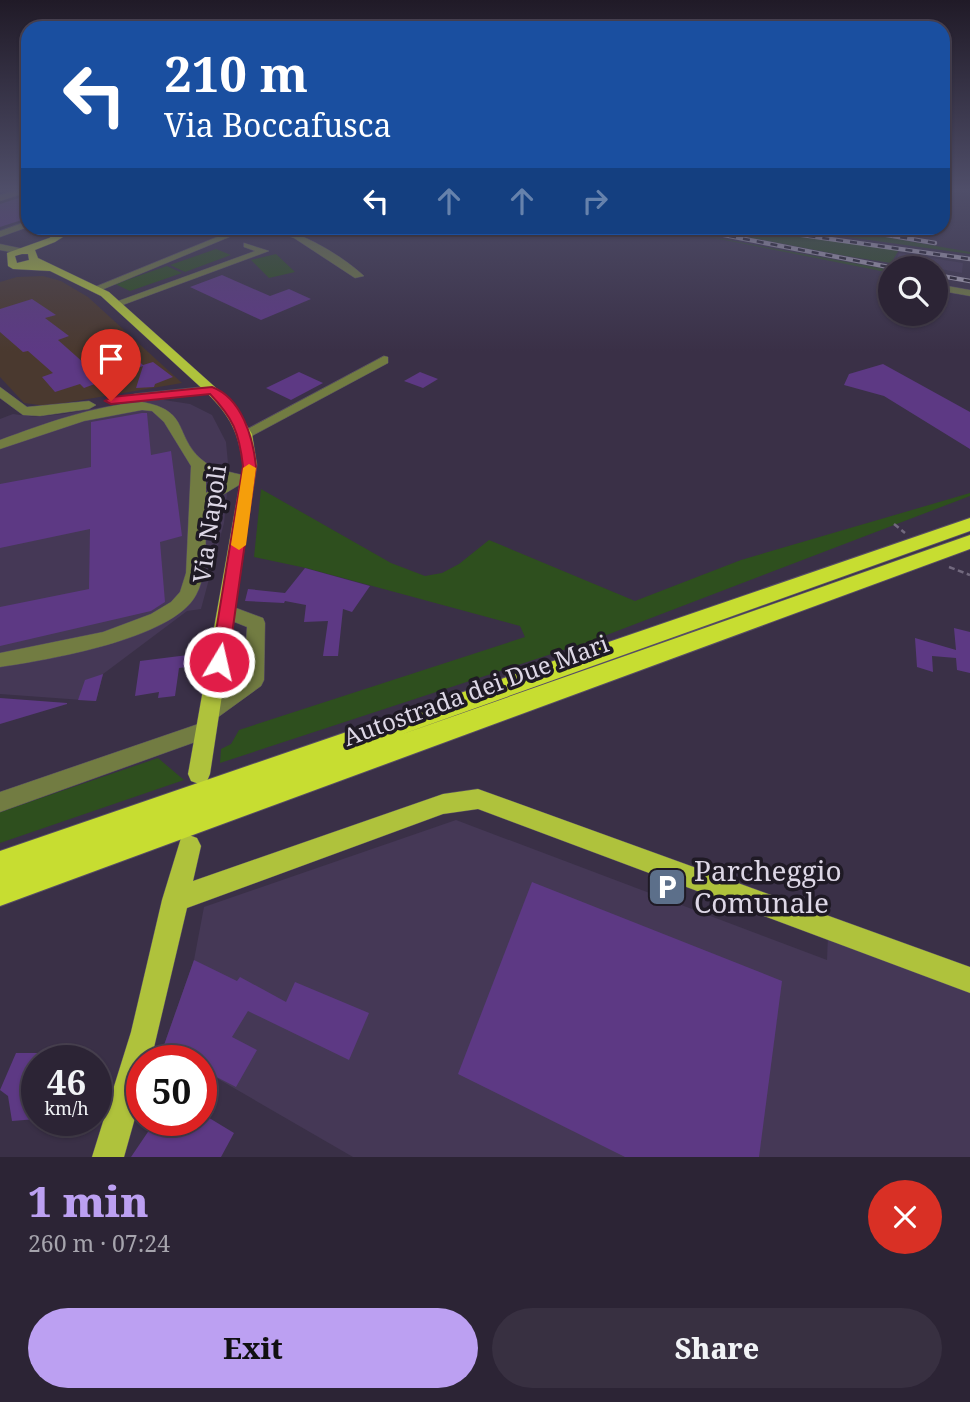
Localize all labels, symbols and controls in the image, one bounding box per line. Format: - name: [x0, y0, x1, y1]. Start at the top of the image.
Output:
- text: 210 m: [164, 40, 308, 106]
- icon: left: [49, 49, 140, 140]
- text: Via Boccafusca: [164, 103, 391, 146]
- icon: left: [357, 182, 395, 220]
- icon: ahead: [430, 182, 468, 220]
- icon: ahead: [503, 182, 541, 220]
- icon: right: [576, 182, 614, 220]
- map controls: [878, 256, 948, 326]
- button: search: [878, 256, 948, 326]
- pin: [81, 329, 141, 401]
- icon: arrive: [92, 340, 130, 378]
- street label: Via Napoli: [184, 462, 233, 585]
- position arrow: [182, 625, 256, 699]
- street label: Autostrada dei Due Mari: [338, 626, 613, 753]
- place label: Parcheggio Comunale: [694, 851, 842, 921]
- parking icon: Parcheggio Comunale: [646, 866, 688, 908]
- speed limit sign: 50: [126, 1045, 217, 1136]
- text: 46: [47, 1058, 86, 1105]
- text: km/h: [44, 1096, 89, 1120]
- text: 1 min: [28, 1172, 149, 1229]
- button: close: [868, 1180, 942, 1254]
- text: 260 m · 07:24: [28, 1227, 170, 1259]
- button: Exit: [28, 1308, 478, 1388]
- button: Share: [492, 1308, 942, 1388]

